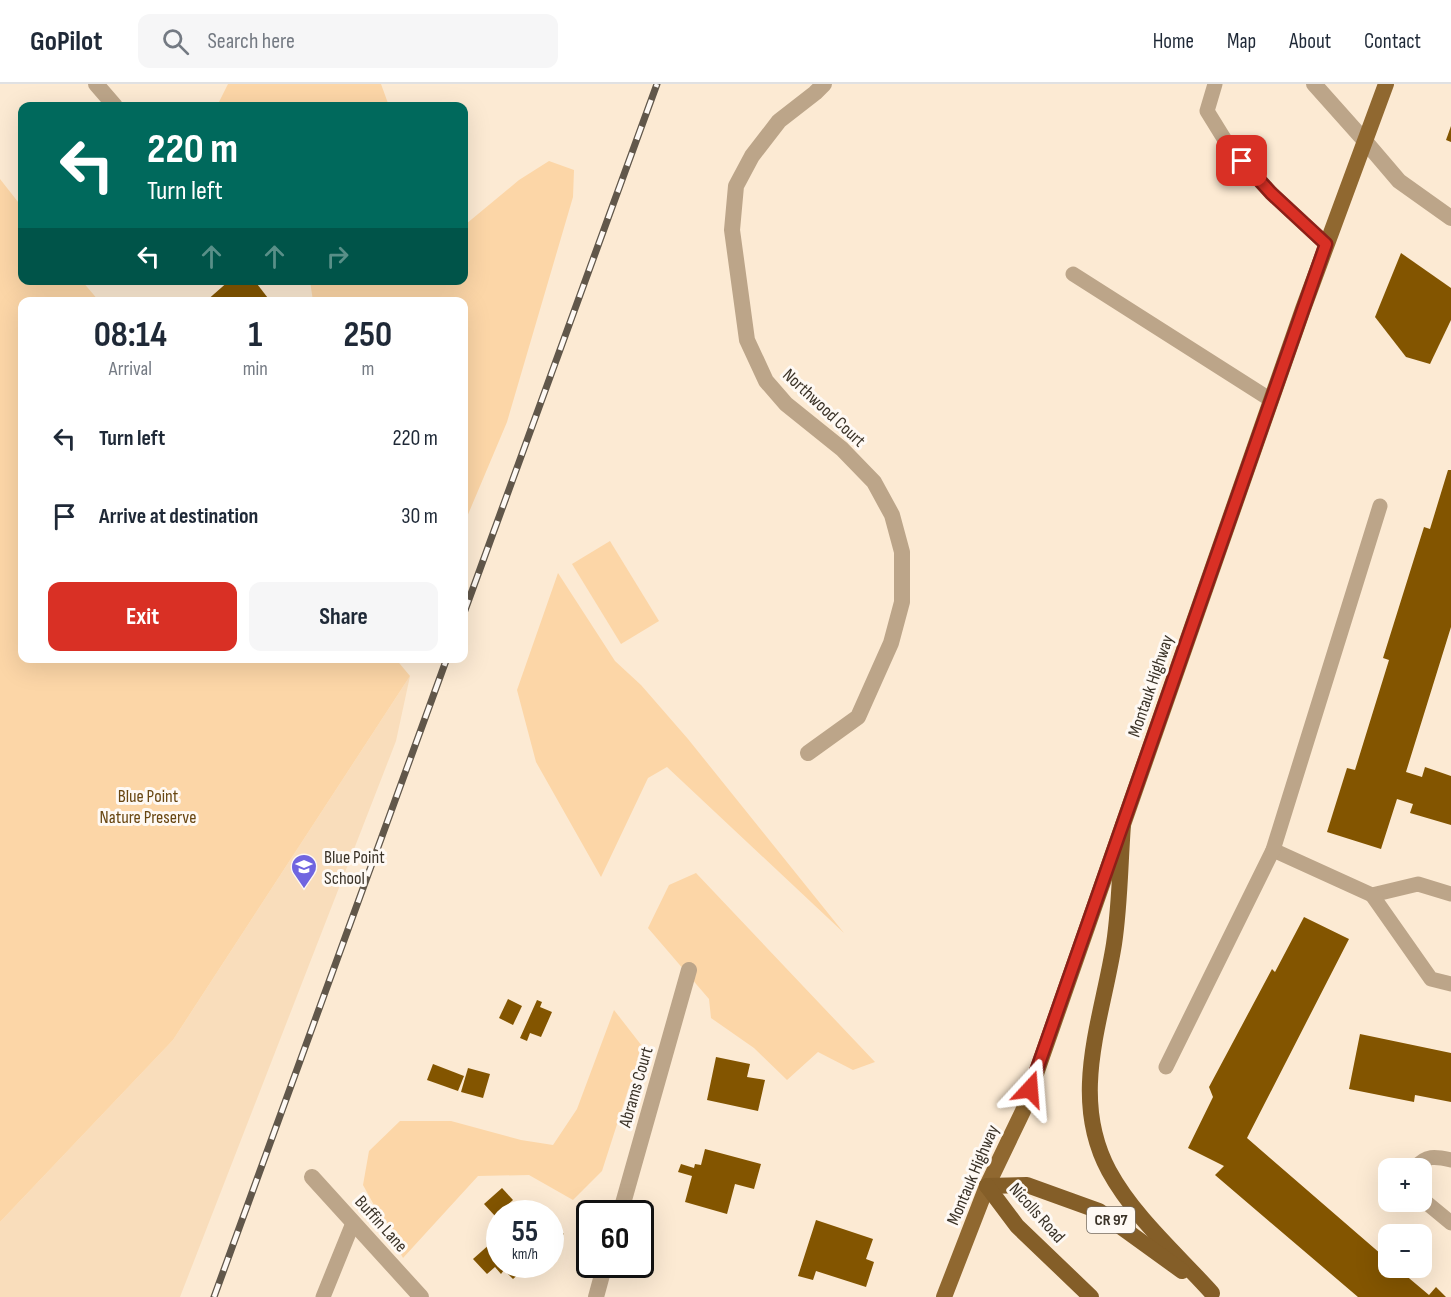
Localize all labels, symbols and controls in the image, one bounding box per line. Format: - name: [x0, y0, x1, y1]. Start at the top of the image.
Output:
- search box: [138, 14, 558, 68]
- text: GoPilot: [30, 25, 102, 58]
- icon: search: [159, 25, 192, 58]
- text: Search here: [207, 28, 295, 55]
- text: Home: [1153, 29, 1194, 54]
- text: Map: [1227, 29, 1256, 54]
- text: About: [1289, 29, 1331, 54]
- text: Contact: [1364, 29, 1421, 54]
- text: 220 m: [147, 124, 238, 175]
- icon: left: [48, 126, 126, 204]
- pin: [1216, 135, 1267, 186]
- icon: arrive: [1225, 144, 1258, 177]
- text: Turn left: [147, 175, 223, 207]
- icon: left: [132, 240, 165, 273]
- icon: ahead: [195, 240, 228, 273]
- icon: ahead: [258, 240, 291, 273]
- icon: right: [321, 240, 354, 273]
- text: 08:14: [94, 314, 167, 357]
- text: 1: [248, 314, 262, 357]
- text: 250: [344, 314, 392, 357]
- text: Arrival: [109, 357, 152, 381]
- text: min: [243, 357, 268, 381]
- text: m: [361, 357, 374, 381]
- street label: Northwood Court: [778, 365, 870, 452]
- icon: left: [48, 422, 81, 455]
- text: Turn left: [99, 425, 165, 452]
- text: 220 m: [392, 425, 438, 452]
- icon: arrive: [48, 500, 81, 533]
- text: Arrive at destination: [99, 503, 258, 530]
- text: 30 m: [401, 503, 438, 530]
- button: Exit: [48, 582, 237, 651]
- button: Share: [249, 582, 438, 651]
- street label: Montauk Highway: [1124, 632, 1178, 740]
- park label: Blue Point Nature Preserve: [100, 786, 196, 828]
- place label: Blue Point School: [324, 847, 385, 889]
- school or university icon: Blue Point School: [289, 852, 319, 890]
- street label: Abrams Court: [614, 1044, 658, 1131]
- position arrow: [998, 1057, 1062, 1121]
- street label: Montauk Highway: [943, 1122, 1004, 1228]
- map controls: [1378, 1158, 1432, 1278]
- button: +: [1378, 1158, 1432, 1212]
- street label: Nicolls Road: [1005, 1179, 1069, 1247]
- street label: Buffin Lane: [350, 1192, 412, 1256]
- speed limit sign: 60: [576, 1200, 654, 1278]
- road number: CR 97: [1087, 1207, 1135, 1233]
- text: 55: [512, 1214, 538, 1250]
- button: −: [1378, 1224, 1432, 1278]
- text: km/h: [512, 1245, 538, 1264]

